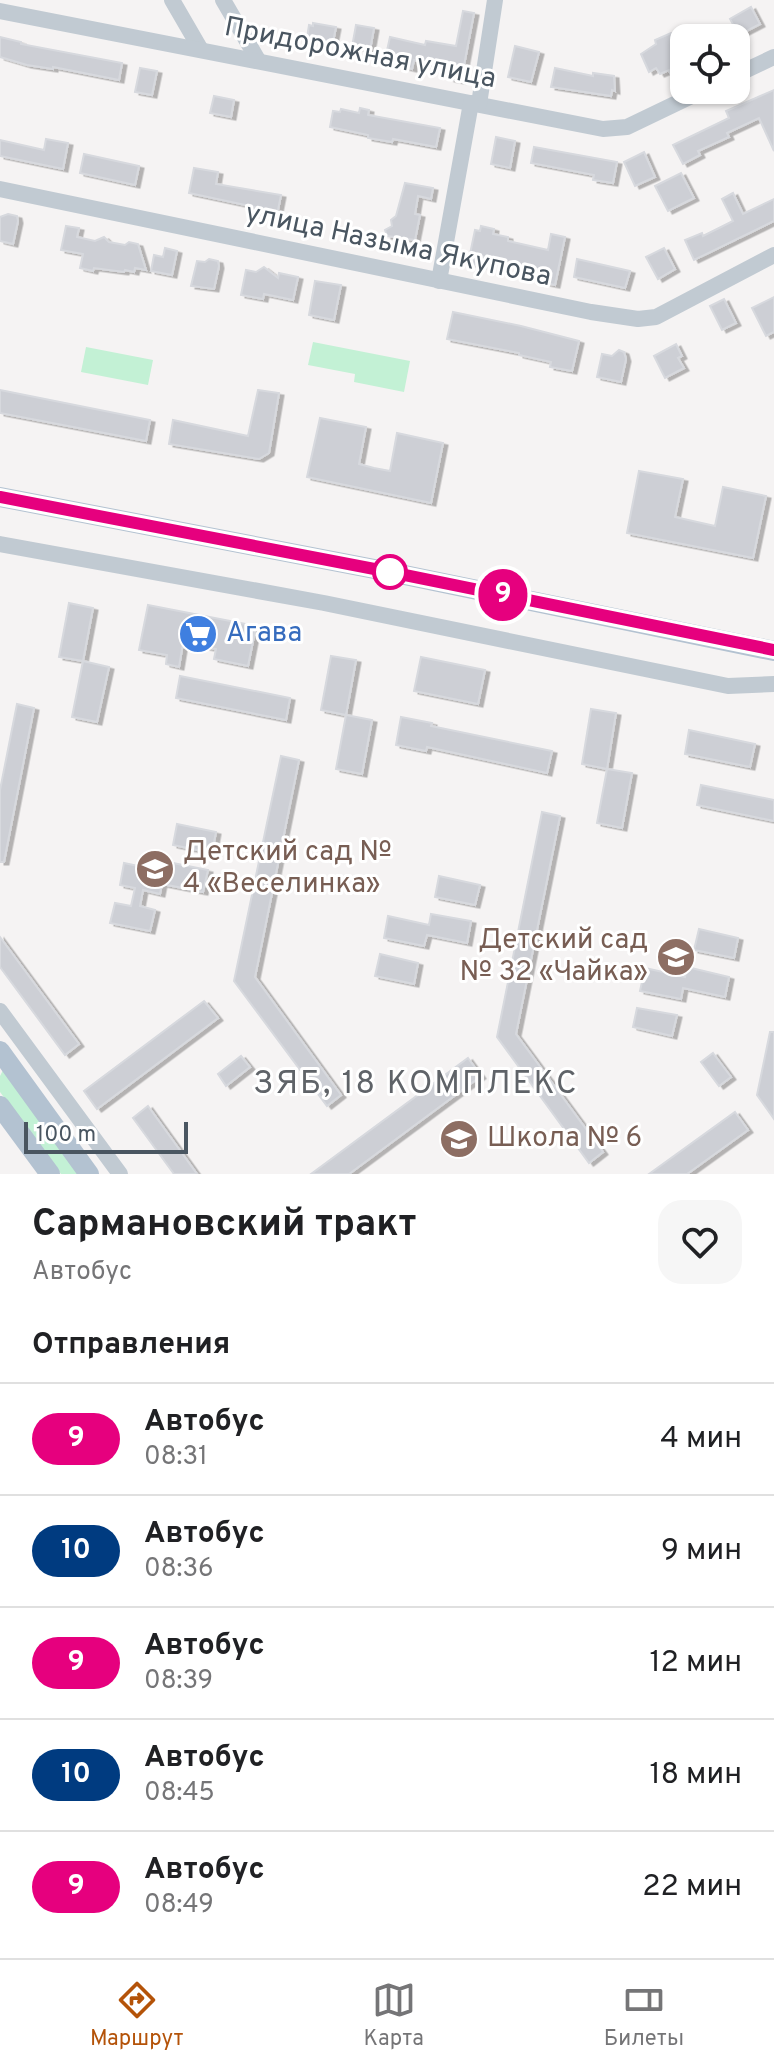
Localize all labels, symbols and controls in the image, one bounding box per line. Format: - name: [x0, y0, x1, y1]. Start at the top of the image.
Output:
- street label: Придорожная улица: [221, 10, 499, 98]
- map controls: [670, 24, 750, 104]
- button: locate: [670, 24, 750, 104]
- street label: улица Назыма Якупова: [242, 196, 554, 296]
- unlabelled marker: [373, 555, 407, 589]
- line badge: 9: [477, 569, 529, 621]
- text: 9: [494, 577, 512, 613]
- supermarket icon: Агава: [177, 613, 219, 655]
- place label: Агава: [226, 616, 302, 652]
- place label: Детский сад № 4 «Веселинка»: [183, 835, 392, 903]
- school or university icon: Детский сад № 4 «Веселинка»: [134, 848, 176, 890]
- place label: Детский сад № 32 «Чайка»: [460, 923, 648, 991]
- school or university icon: Детский сад № 32 «Чайка»: [655, 936, 697, 978]
- district label: ЗЯБ, 18 КОМПЛЕКС: [253, 1065, 579, 1105]
- scale bar: [24, 1118, 188, 1154]
- school or university icon: Школа № 6: [438, 1118, 480, 1160]
- place label: Школа № 6: [487, 1121, 642, 1157]
- text: 100 m: [36, 1122, 96, 1149]
- button: heart: [658, 1200, 742, 1284]
- text: Сармановский тракт: [32, 1201, 416, 1250]
- text: Автобус: [32, 1256, 132, 1289]
- text: Отправления: [32, 1327, 230, 1364]
- text: Автобус: [144, 1404, 265, 1441]
- text: 9: [67, 1421, 85, 1457]
- text: 4 мин: [660, 1421, 742, 1458]
- text: 08:31: [144, 1441, 208, 1474]
- text: Автобус: [144, 1516, 265, 1553]
- text: 10: [61, 1533, 91, 1569]
- text: 9 мин: [661, 1533, 742, 1570]
- text: 08:36: [144, 1553, 214, 1586]
- text: Автобус: [144, 1628, 265, 1665]
- text: 9: [67, 1645, 85, 1681]
- text: 12 мин: [649, 1645, 742, 1682]
- text: 08:39: [144, 1665, 213, 1698]
- text: Автобус: [144, 1740, 265, 1777]
- text: 10: [61, 1757, 91, 1793]
- text: 18 мин: [649, 1757, 742, 1794]
- text: 08:45: [144, 1777, 215, 1810]
- text: Автобус: [144, 1852, 265, 1889]
- text: 9: [67, 1869, 85, 1905]
- text: 22 мин: [642, 1869, 742, 1906]
- text: 08:49: [144, 1889, 214, 1922]
- tab: Маршрут: [90, 1978, 184, 2053]
- tab: Карта: [364, 1978, 424, 2053]
- tab: Билеты: [604, 1978, 684, 2053]

